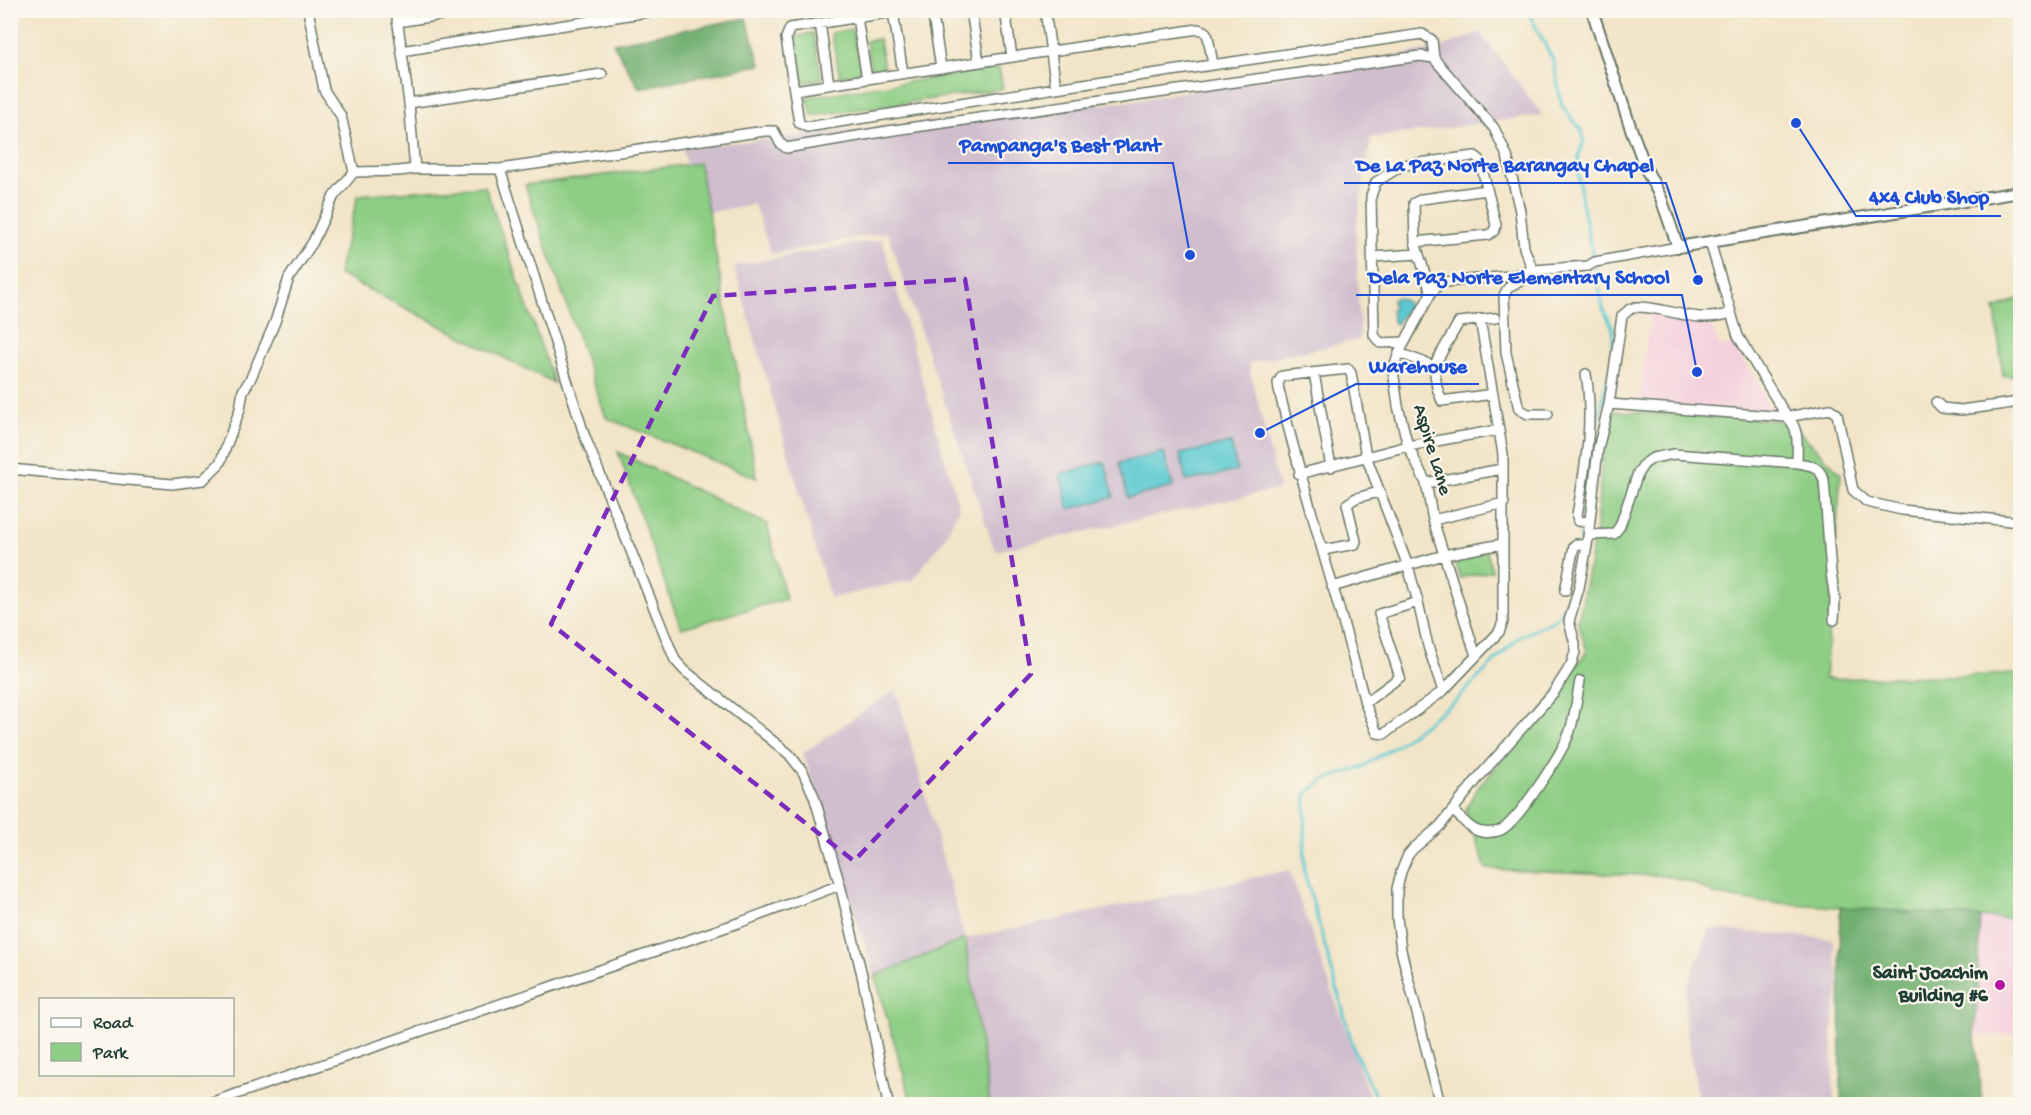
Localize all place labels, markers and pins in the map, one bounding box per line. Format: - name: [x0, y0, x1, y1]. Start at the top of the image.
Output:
- callout: Pampanga's Best Plant: [948, 124, 1173, 163]
- callout: De La Paz Norte Barangay Chapel: [1344, 144, 1666, 183]
- callout: 4x4 Club Shop: [1856, 177, 2001, 216]
- callout: Dela Paz Norte Elementary School: [1356, 256, 1682, 295]
- callout: Warehouse: [1356, 345, 1479, 384]
- place label: Saint Joachim Building #6: [1873, 963, 1989, 1009]
- marker: Saint Joachim Building #6: [1993, 978, 2007, 992]

